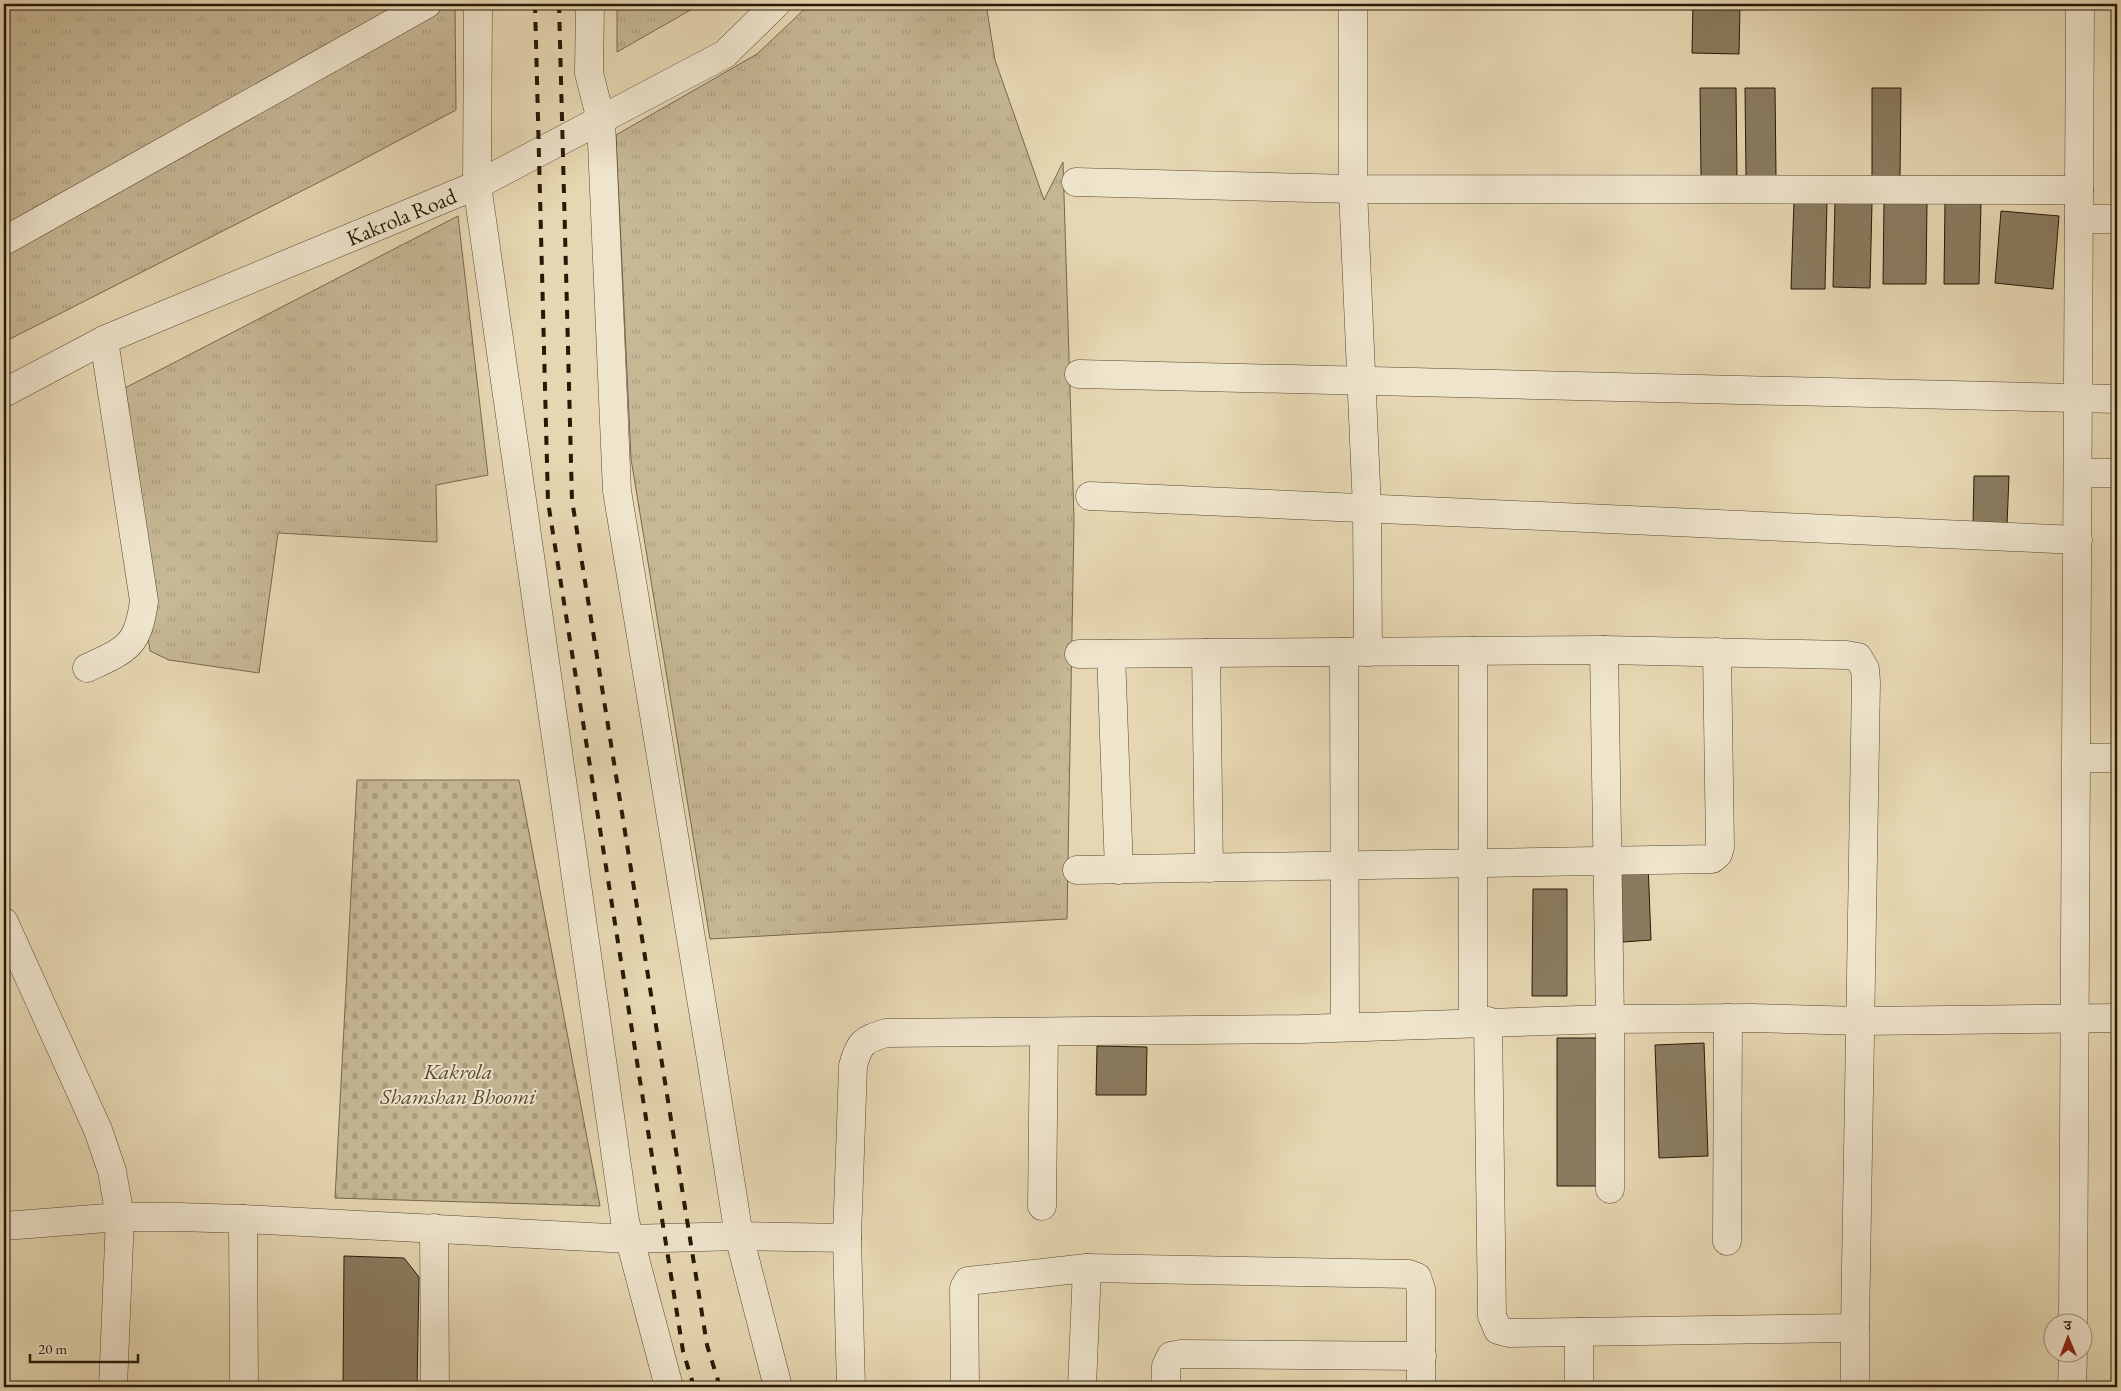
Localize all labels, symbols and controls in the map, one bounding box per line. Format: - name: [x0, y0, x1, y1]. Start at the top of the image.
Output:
- street label: Kakrola Road: [342, 181, 462, 253]
- park label: Kakrola Shamshan Bhoomi: [379, 1057, 537, 1111]
- north arrow: [2044, 1314, 2094, 1364]
- text: उ: [2063, 1316, 2072, 1334]
- scale bar: [30, 1331, 138, 1363]
- text: 20 m: [38, 1339, 67, 1358]

